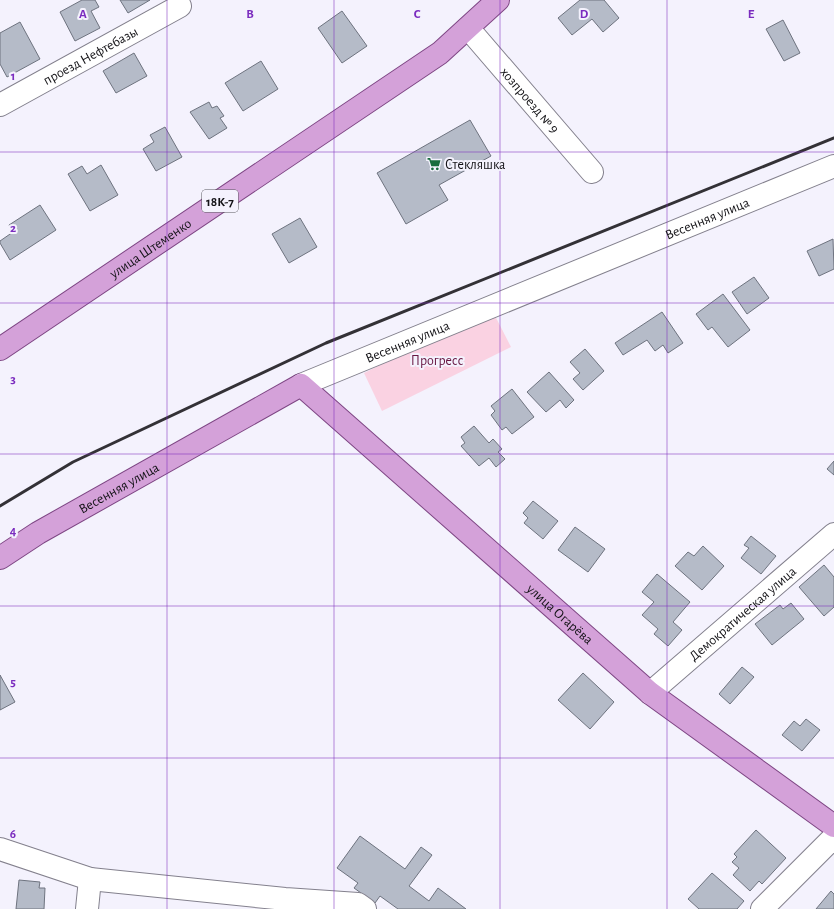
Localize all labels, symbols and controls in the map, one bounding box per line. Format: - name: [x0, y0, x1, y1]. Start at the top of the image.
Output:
- text: A: [79, 8, 87, 21]
- text: B: [246, 8, 254, 21]
- text: C: [414, 8, 421, 21]
- text: D: [580, 8, 589, 21]
- text: E: [748, 8, 755, 21]
- street label: проезд Нефтебазы: [41, 25, 141, 88]
- street label: хозпроезд № 9: [497, 65, 561, 136]
- text: 1: [11, 70, 15, 83]
- supermarket icon: Стекляшка: [426, 156, 442, 172]
- place label: Стекляшка: [445, 158, 506, 172]
- road number: 18К-7: [202, 190, 238, 212]
- street label: Весенняя улица: [663, 195, 752, 243]
- street label: улица Штеменко: [106, 216, 194, 282]
- text: 2: [10, 222, 16, 235]
- street label: Весенняя улица: [364, 318, 452, 366]
- park label: Прогресс: [411, 354, 464, 368]
- text: 3: [10, 373, 16, 386]
- street label: Весенняя улица: [77, 460, 162, 517]
- text: 4: [10, 525, 17, 538]
- street label: Демократическая улица: [687, 564, 799, 664]
- street label: улица Огарёва: [523, 581, 596, 648]
- text: 5: [10, 676, 16, 689]
- text: 6: [10, 828, 16, 841]

